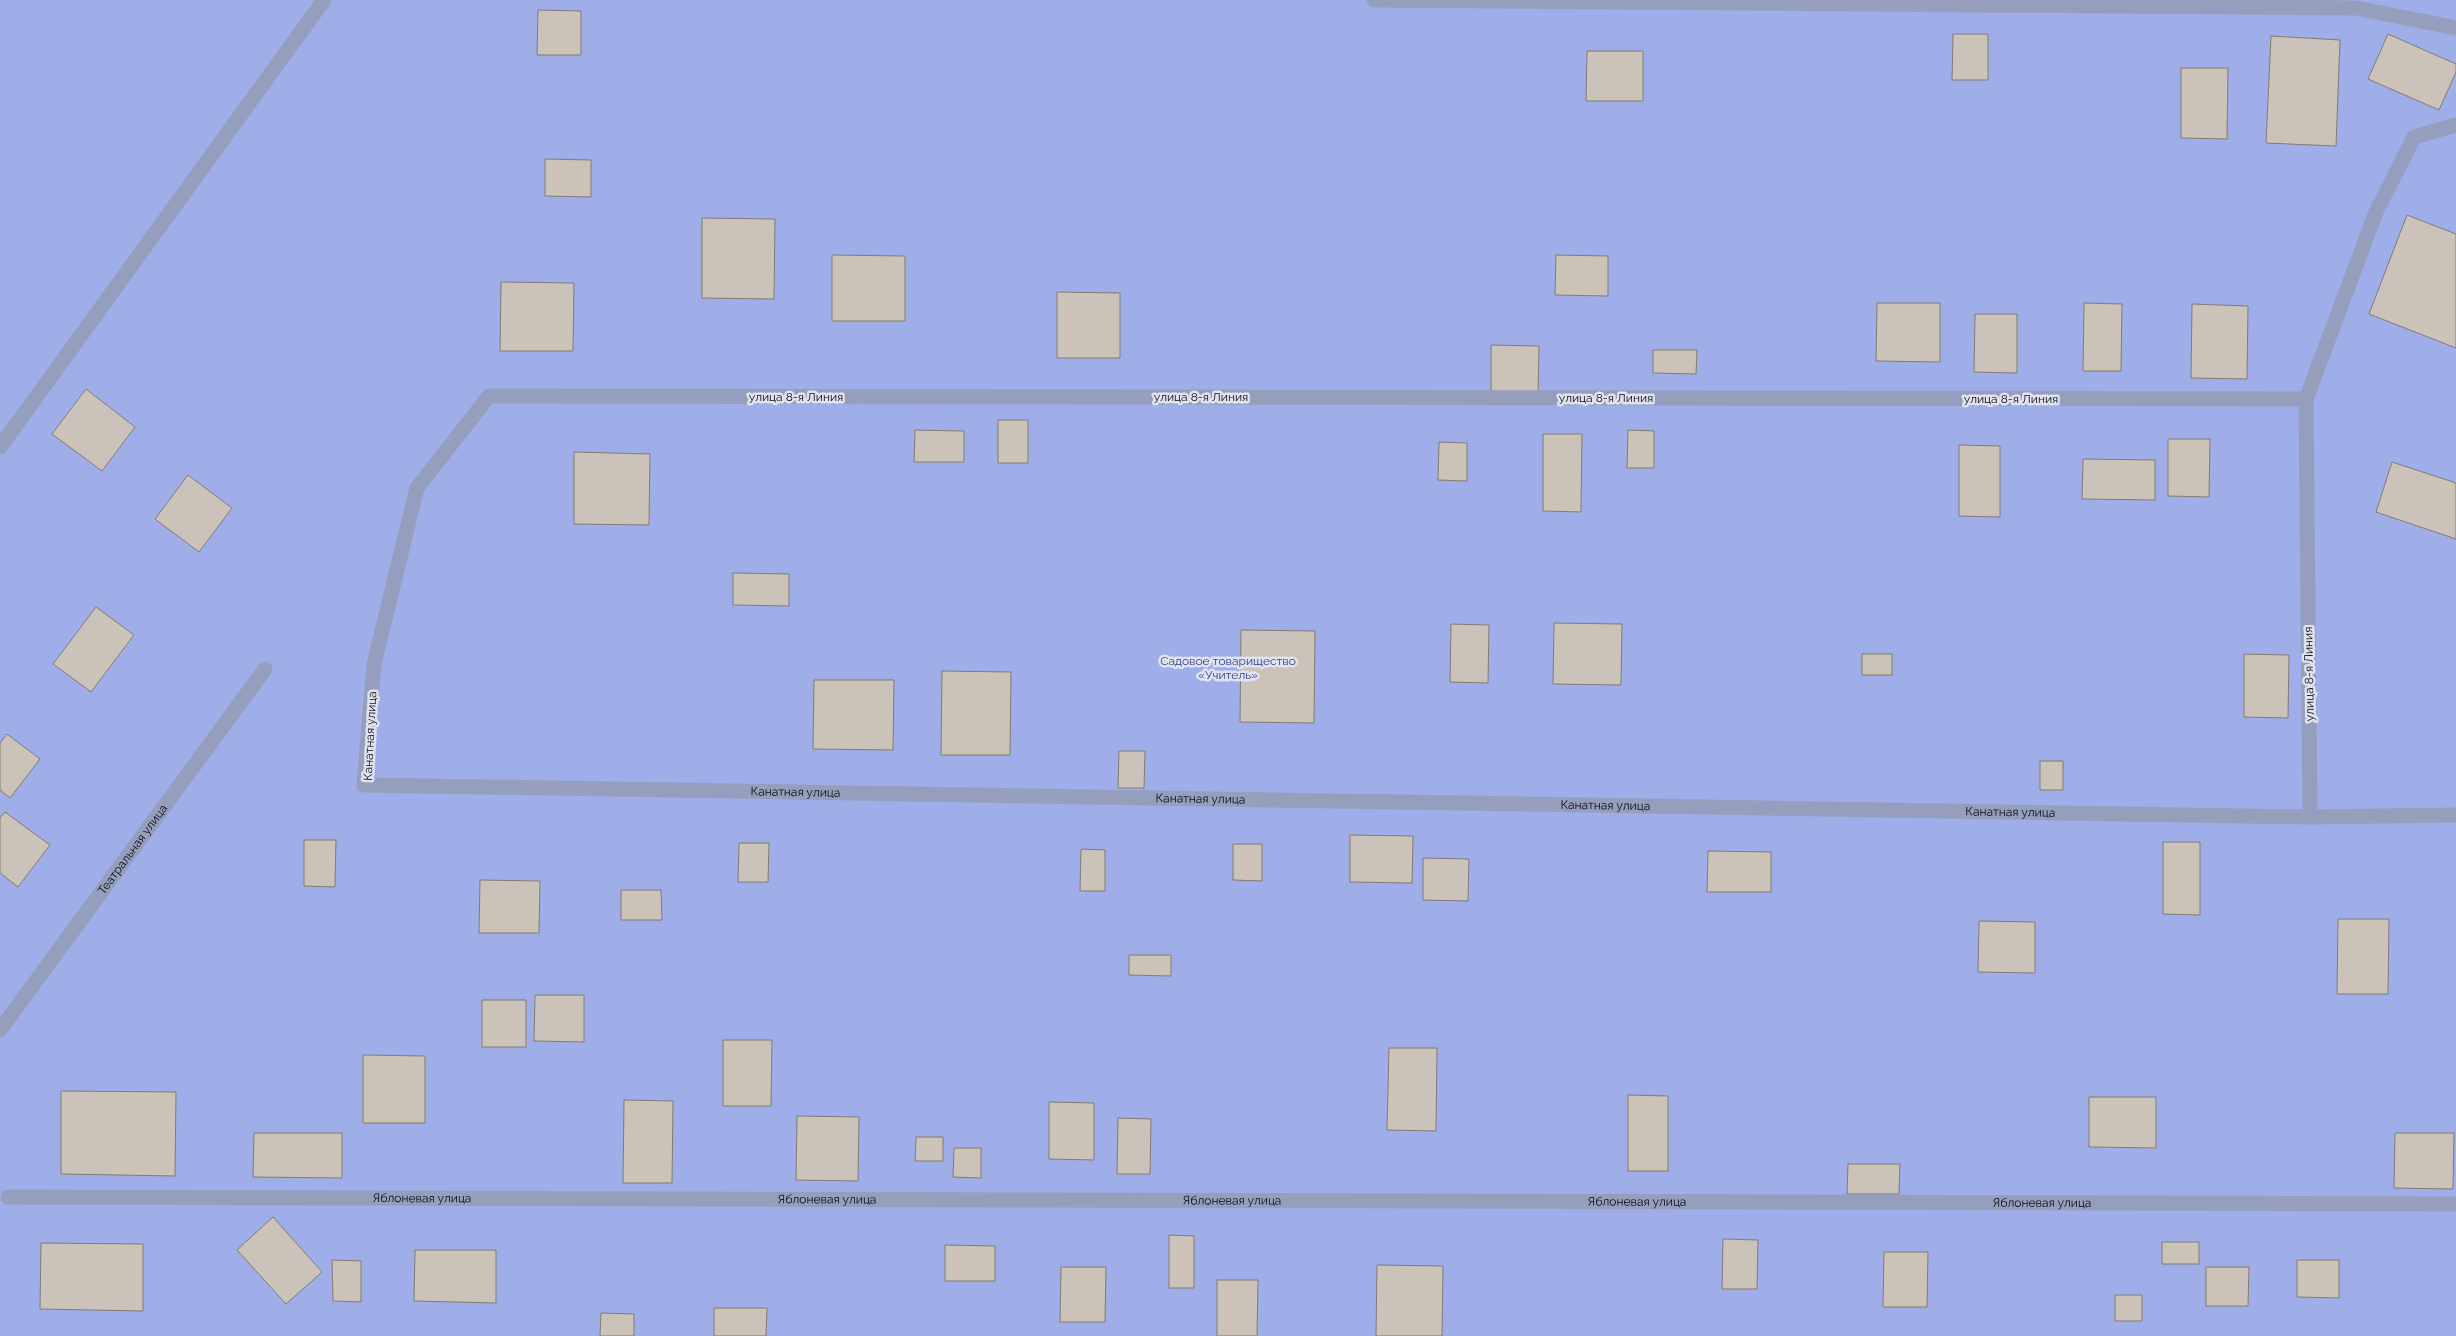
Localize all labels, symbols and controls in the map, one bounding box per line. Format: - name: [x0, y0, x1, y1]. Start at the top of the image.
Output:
- street label: улица 8-я Линия: [749, 390, 843, 404]
- street label: улица 8-я Линия: [1154, 390, 1248, 404]
- street label: улица 8-я Линия: [1559, 391, 1653, 405]
- street label: улица 8-я Линия: [1964, 392, 2058, 406]
- street label: улица 8-я Линия: [2301, 627, 2317, 721]
- park label: Садовое товарищество «Учитель»: [1160, 654, 1296, 682]
- street label: Канатная улица: [361, 691, 379, 781]
- street label: Канатная улица: [750, 784, 841, 800]
- street label: Канатная улица: [1155, 791, 1245, 806]
- street label: Канатная улица: [1560, 798, 1650, 813]
- street label: Театральная улица: [95, 802, 170, 897]
- street label: Канатная улица: [1965, 804, 2055, 820]
- street label: Яблоневая улица: [373, 1191, 471, 1205]
- street label: Яблоневая улица: [778, 1192, 876, 1206]
- street label: Яблоневая улица: [1183, 1193, 1281, 1208]
- street label: Яблоневая улица: [1588, 1195, 1686, 1209]
- street label: Яблоневая улица: [1993, 1196, 2091, 1210]

